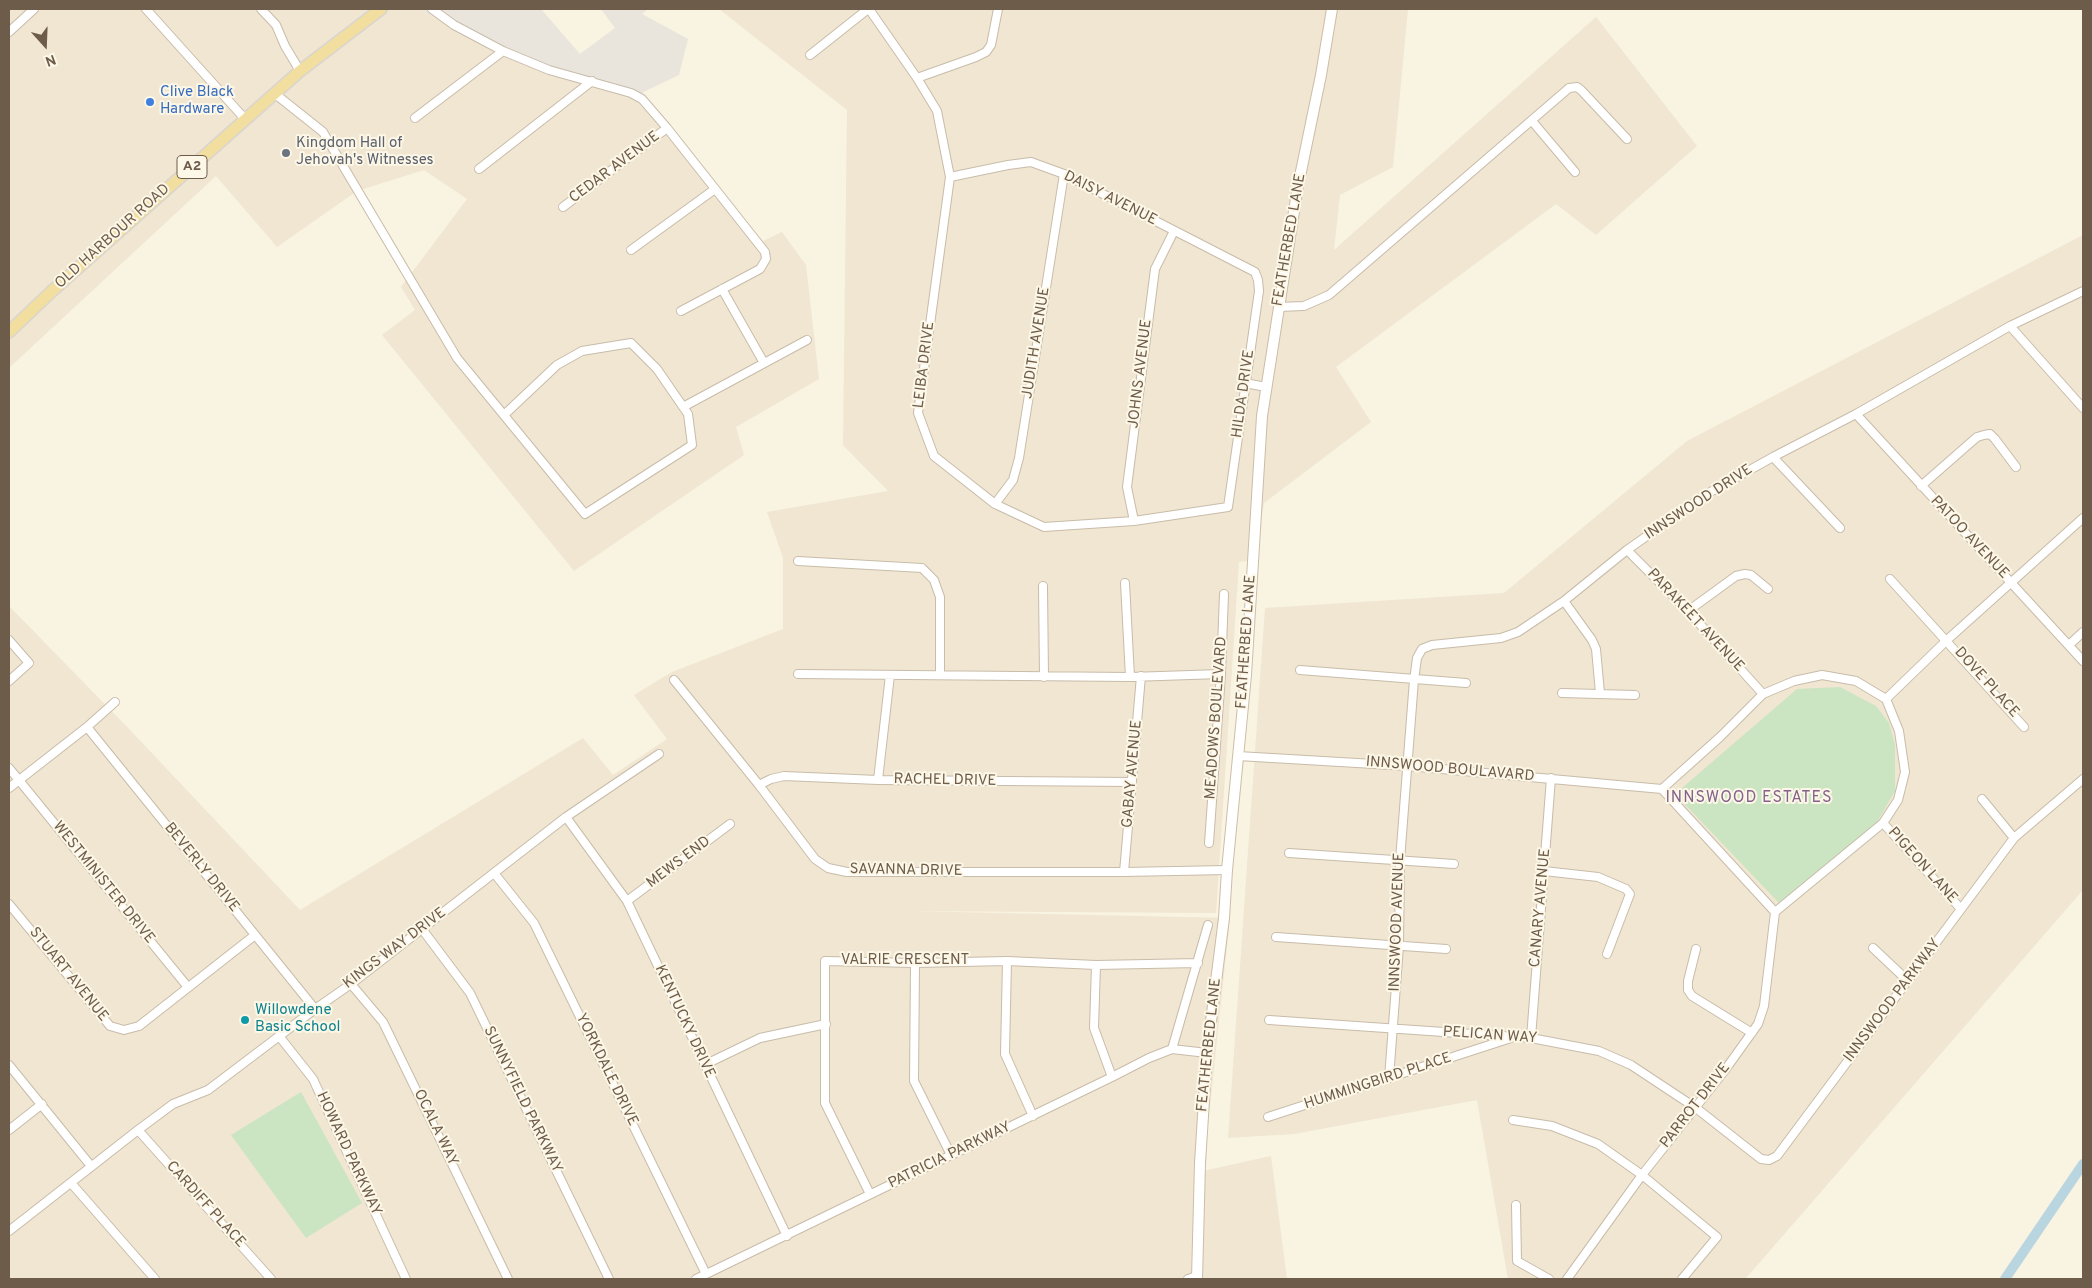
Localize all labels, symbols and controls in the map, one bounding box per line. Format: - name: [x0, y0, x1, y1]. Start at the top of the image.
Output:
- north arrow: [20, 20, 70, 70]
- text: N: [43, 50, 58, 69]
- place label: Clive Black Hardware: [160, 84, 234, 119]
- marker: Clive Black Hardware: [144, 96, 156, 108]
- street label: CEDAR AVENUE: [566, 128, 664, 208]
- place label: Kingdom Hall of Jehovah's Witnesses: [296, 135, 434, 170]
- marker: Kingdom Hall of Jehovah's Witnesses: [280, 147, 292, 159]
- road number: A2: [177, 156, 207, 178]
- street label: DAISY AVENUE: [1060, 168, 1160, 230]
- street label: FEATHERBED LANE: [1269, 172, 1311, 308]
- street label: OLD HARBOUR ROAD: [52, 181, 174, 293]
- street label: JUDITH AVENUE: [1019, 286, 1055, 400]
- street label: JOHNS AVENUE: [1125, 318, 1157, 430]
- street label: LEIBA DRIVE: [911, 321, 939, 409]
- street label: HILDA DRIVE: [1229, 349, 1259, 439]
- street label: INNSWOOD DRIVE: [1642, 461, 1756, 545]
- street label: PATOO AVENUE: [1926, 493, 2012, 583]
- street label: PARAKEET AVENUE: [1643, 566, 1747, 676]
- street label: FEATHERBED LANE: [1233, 574, 1261, 710]
- street label: MEADOWS BOULEVARD: [1202, 636, 1232, 800]
- street label: DOVE PLACE: [1950, 644, 2022, 722]
- street label: GABAY AVENUE: [1119, 719, 1147, 829]
- street label: INNSWOOD BOULAVARD: [1365, 754, 1535, 786]
- street label: RACHEL DRIVE: [893, 771, 997, 791]
- district label: INNSWOOD ESTATES: [1663, 789, 1835, 809]
- street label: WESTMINISTER DRIVE: [48, 818, 158, 948]
- street label: BEVERLY DRIVE: [159, 820, 243, 916]
- street label: PIGEON LANE: [1883, 824, 1961, 908]
- street label: MEWS END: [643, 833, 715, 893]
- street label: CANARY AVENUE: [1527, 848, 1555, 968]
- street label: INNSWOOD AVENUE: [1387, 852, 1409, 992]
- street label: SAVANNA DRIVE: [849, 861, 963, 881]
- street label: KINGS WAY DRIVE: [340, 904, 450, 994]
- street label: STUART AVENUE: [24, 924, 112, 1026]
- street label: INNSWOOD PARKWAY: [1841, 936, 1945, 1066]
- street label: VALRIE CRESCENT: [841, 952, 969, 970]
- street label: KENTUCKY DRIVE: [650, 962, 718, 1082]
- street label: FEATHERBED LANE: [1194, 977, 1226, 1113]
- place label: Willowdene Basic School: [255, 1002, 341, 1037]
- street label: YORKDALE DRIVE: [571, 1011, 641, 1129]
- marker: Willowdene Basic School: [239, 1014, 251, 1026]
- street label: SUNNYFIELD PARKWAY: [479, 1024, 565, 1176]
- street label: PELICAN WAY: [1442, 1024, 1538, 1048]
- street label: HUMMINGBIRD PLACE: [1302, 1050, 1454, 1114]
- street label: PARROT DRIVE: [1657, 1060, 1735, 1152]
- street label: OCALA WAY: [409, 1087, 461, 1169]
- street label: HOWARD PARKWAY: [311, 1089, 385, 1219]
- street label: PATRICIA PARKWAY: [886, 1118, 1014, 1194]
- street label: CARDIFF PLACE: [161, 1158, 249, 1252]

